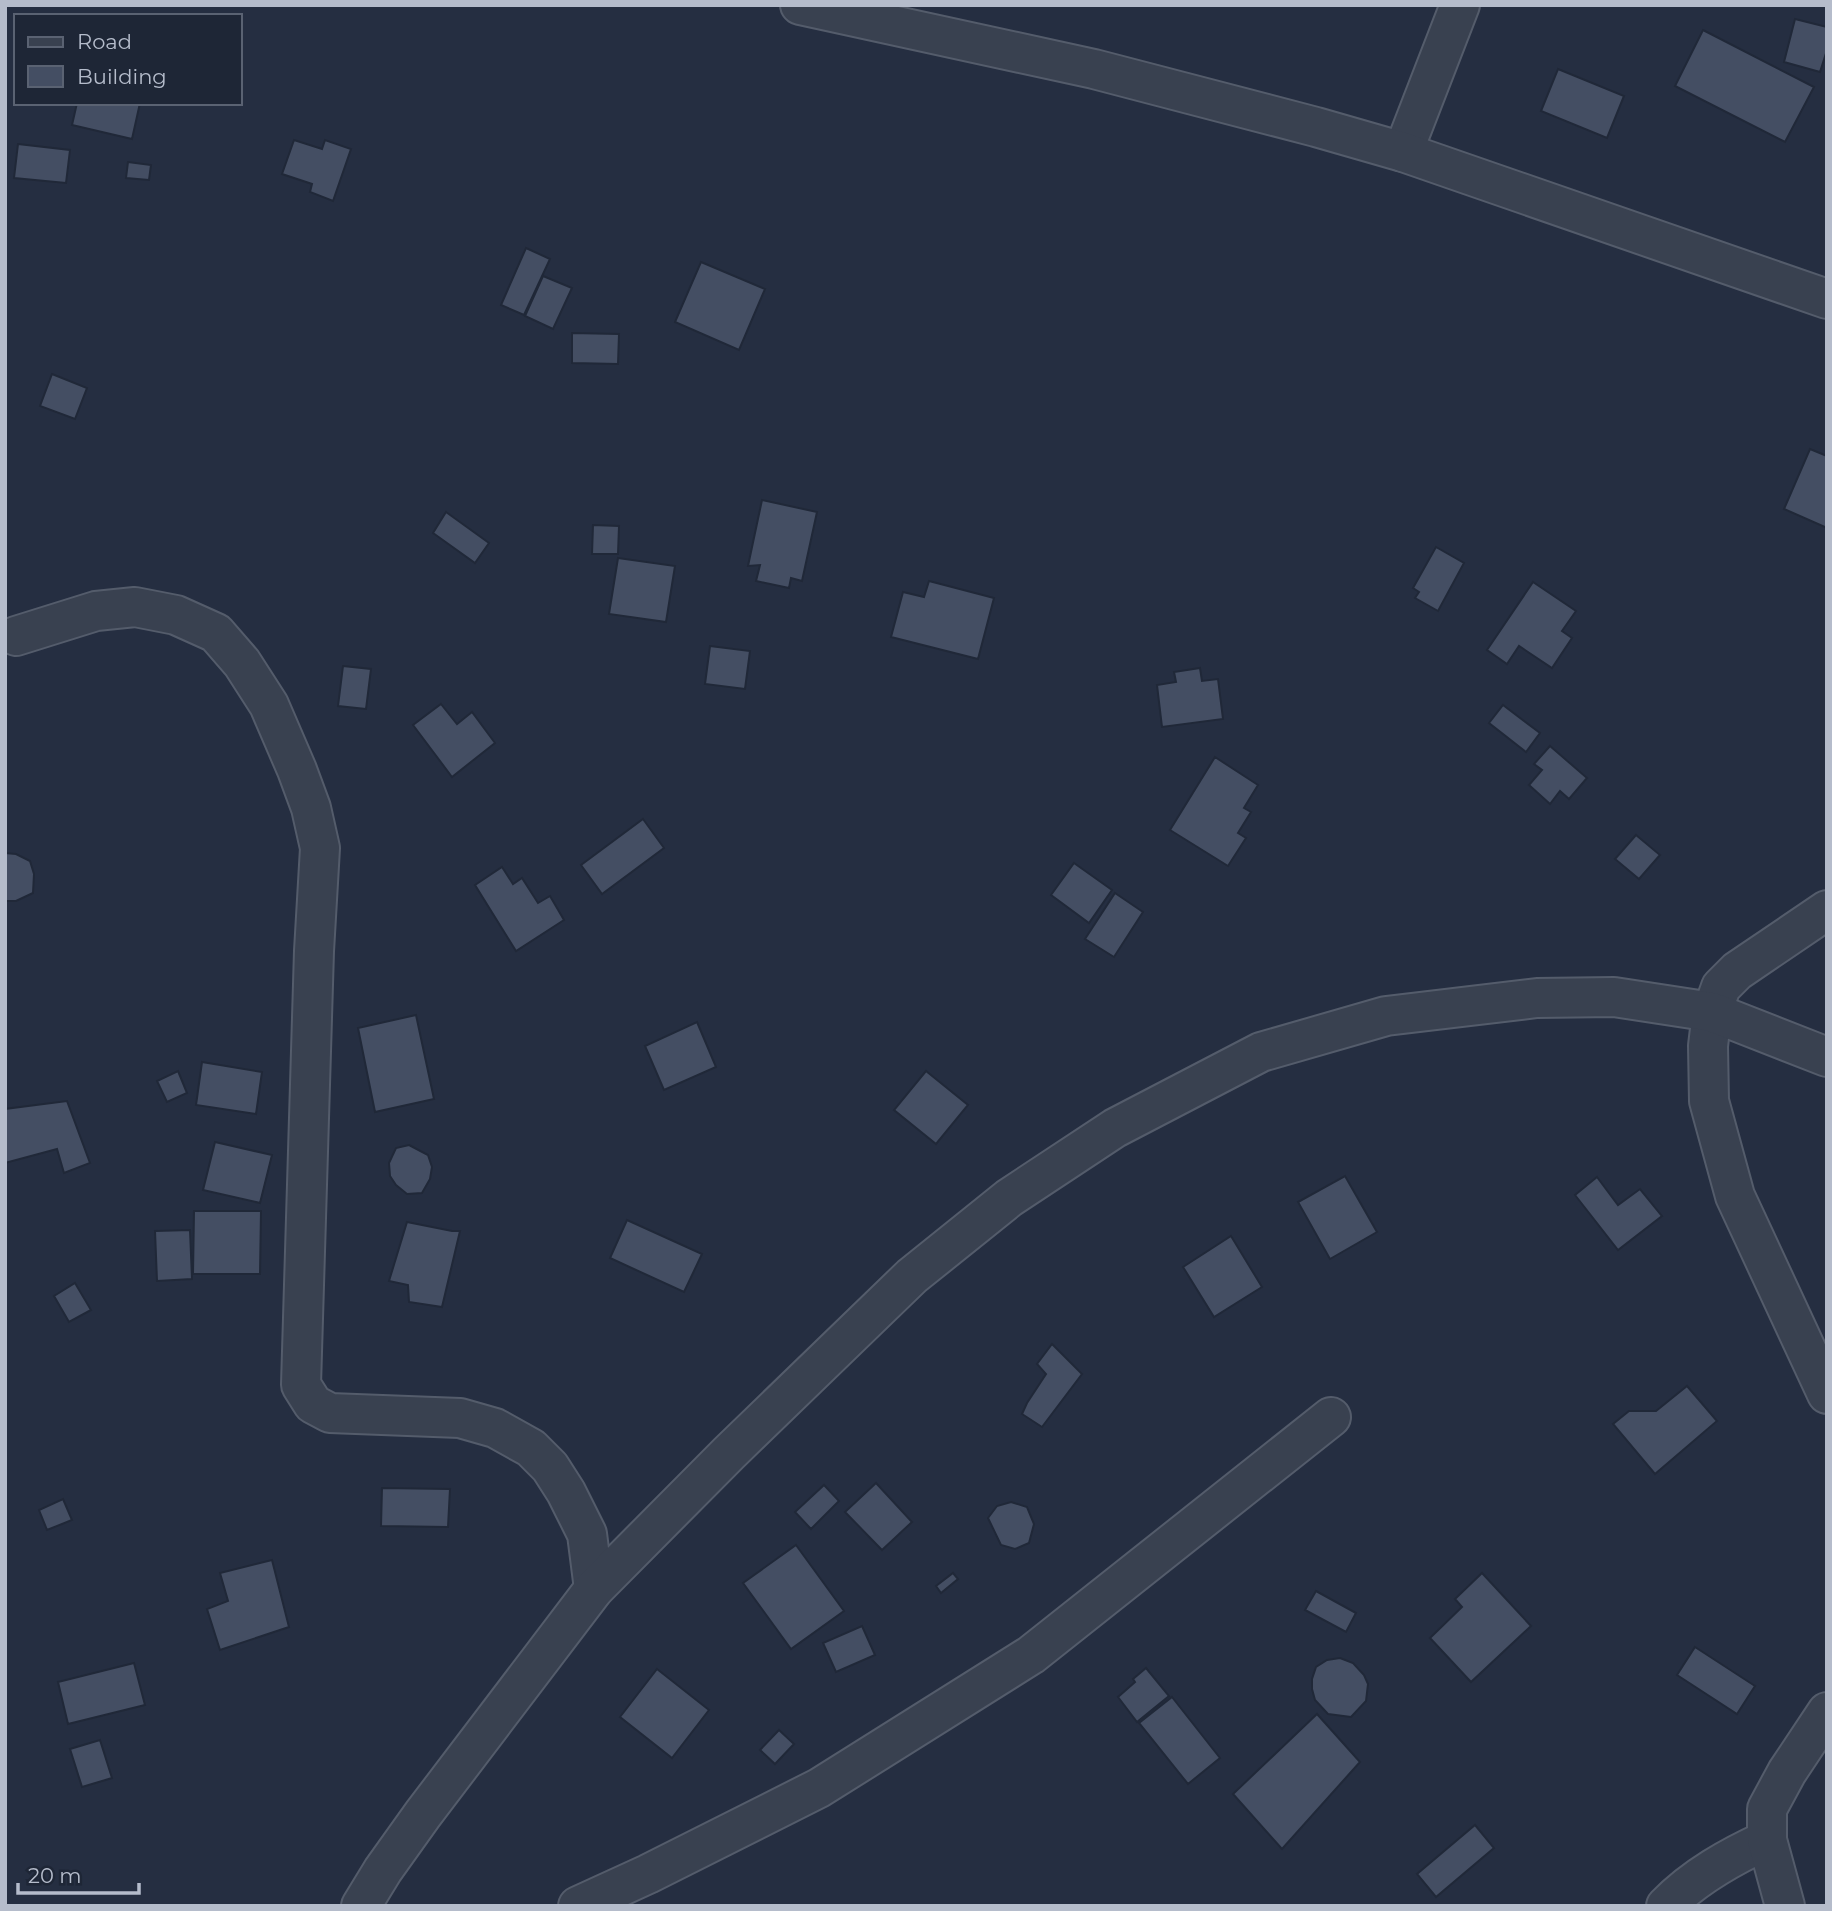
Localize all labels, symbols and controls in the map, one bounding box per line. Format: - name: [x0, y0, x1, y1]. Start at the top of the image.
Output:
- legend: [14, 14, 242, 105]
- text: Road: [77, 29, 132, 54]
- text: Building: [77, 64, 167, 89]
- scale bar: [18, 1852, 138, 1896]
- text: 20 m: [28, 1863, 82, 1888]

